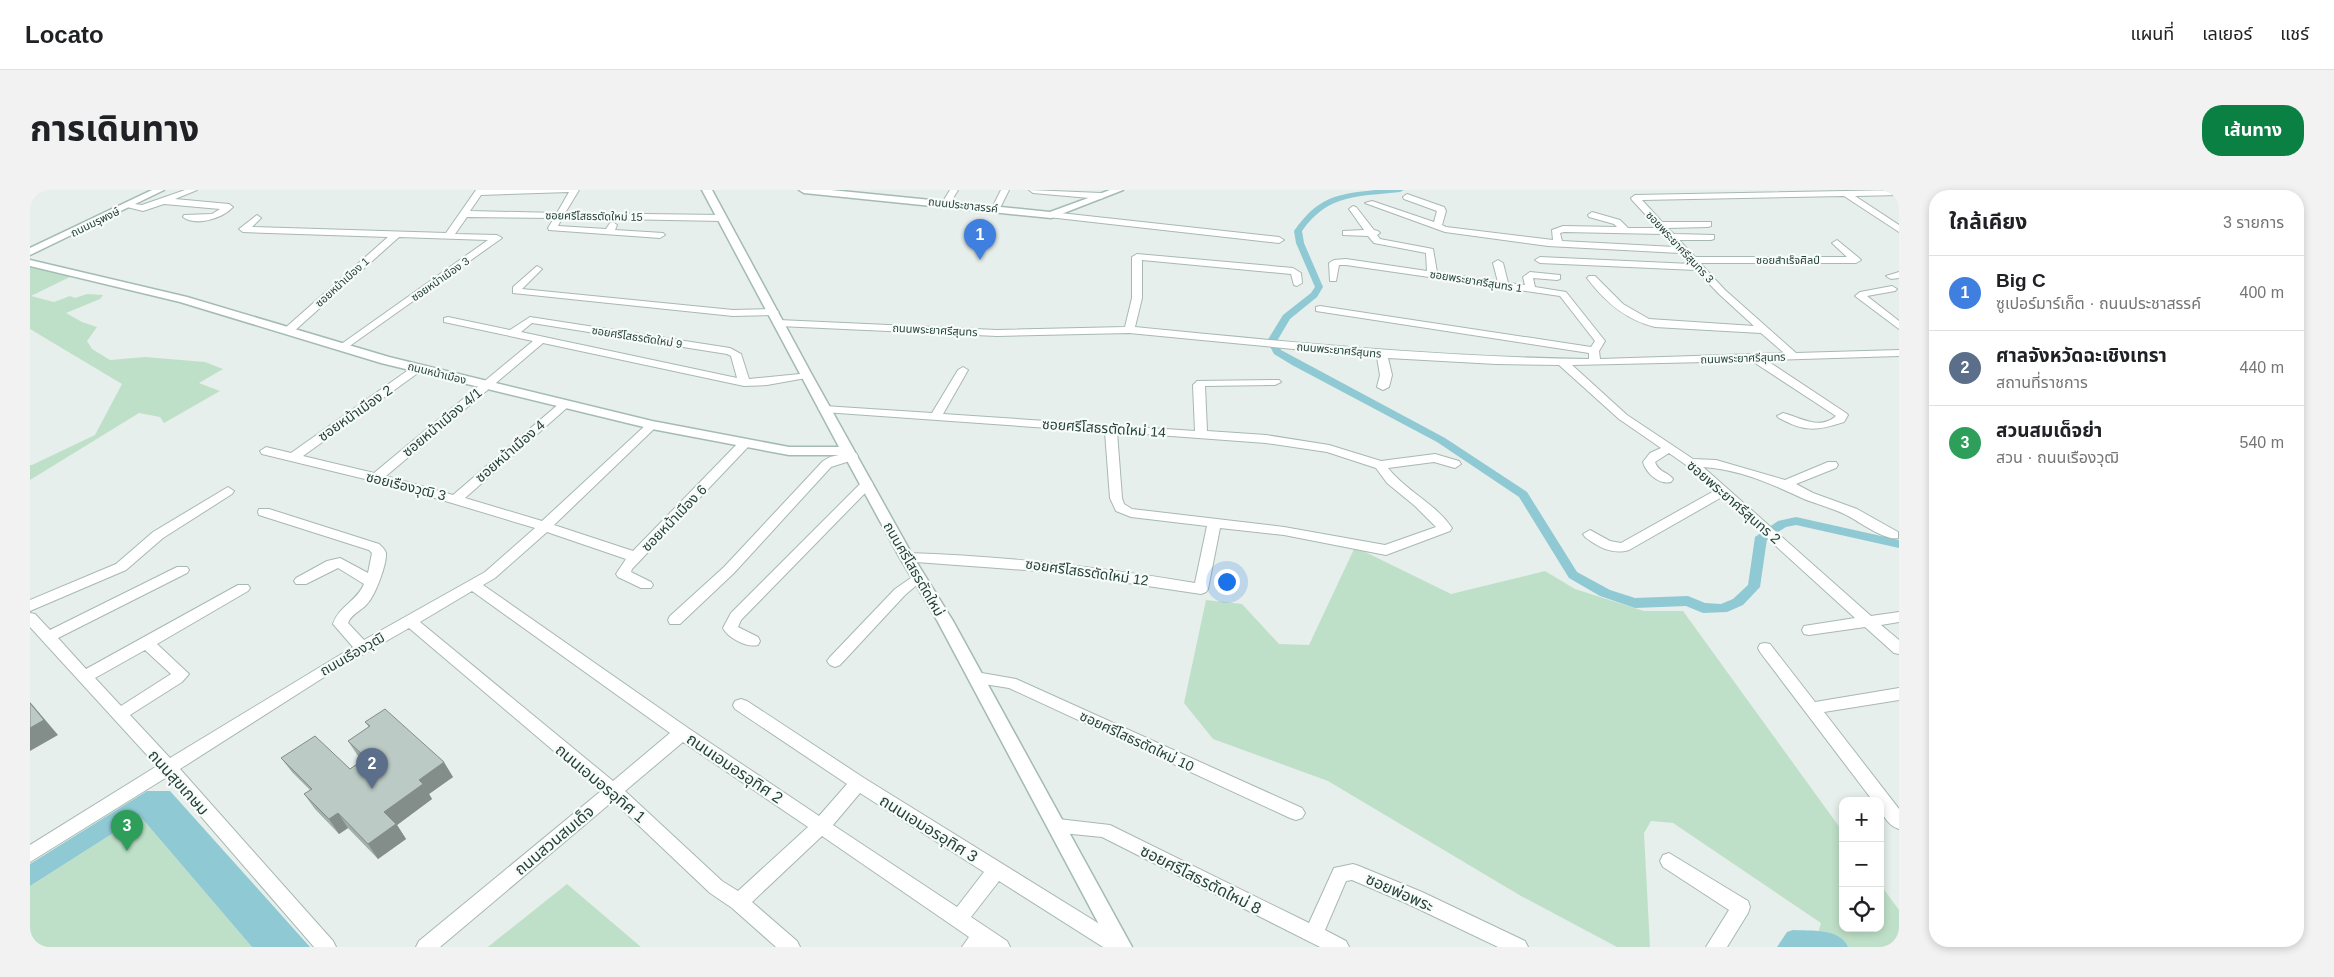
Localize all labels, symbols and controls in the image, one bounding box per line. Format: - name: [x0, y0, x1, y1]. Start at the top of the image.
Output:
- text: Locato: [25, 21, 104, 48]
- text: แผนที่: [2130, 24, 2174, 44]
- text: เลเยอร์: [2202, 24, 2252, 44]
- text: แชร์: [2280, 24, 2309, 44]
- button: เส้นทาง: [2202, 105, 2304, 156]
- text: การเดินทาง: [30, 109, 199, 148]
- street label: ถนนประชาสรรค์: [927, 195, 999, 215]
- street label: ถนนมรุพงษ์: [69, 205, 122, 240]
- street label: ซอยศรีโสธรตัดใหม่ 15: [545, 209, 643, 223]
- street label: ซอยพระยาศรีสุนทร 3: [1643, 209, 1716, 286]
- text: ใกล้เคียง: [1949, 210, 2027, 233]
- text: 3 รายการ: [2223, 214, 2284, 231]
- pin: 1: [964, 219, 996, 260]
- street label: ซอยสำเร็จศิลป์: [1756, 254, 1820, 266]
- street label: ซอยหน้าเมือง 1: [313, 255, 371, 309]
- street label: ซอยหน้าเมือง 3: [409, 255, 471, 303]
- street label: ซอยพระยาศรีสุนทร 1: [1429, 268, 1523, 295]
- text: Big C: [1996, 270, 2046, 291]
- text: 1: [1961, 284, 1969, 301]
- text: 400 m: [2240, 284, 2284, 301]
- text: ซูเปอร์มาร์เก็ต · ถนนประชาสรรค์: [1996, 295, 2201, 312]
- street label: ถนนพระยาศรีสุนทร: [892, 322, 978, 339]
- street label: ซอยศรีโสธรตัดใหม่ 9: [591, 324, 683, 350]
- street label: ถนนพระยาศรีสุนทร: [1296, 340, 1382, 361]
- text: ศาลจังหวัดฉะเชิงเทรา: [1996, 345, 2167, 366]
- street label: ถนนพระยาศรีสุนทร: [1700, 351, 1786, 366]
- text: 2: [1961, 359, 1969, 376]
- text: 440 m: [2240, 359, 2284, 376]
- street label: ถนนหน้าเมือง: [406, 360, 468, 386]
- text: สถานที่ราชการ: [1996, 374, 2088, 391]
- street label: ซอยหน้าเมือง 2: [315, 381, 395, 444]
- street label: ซอยหน้าเมือง 4/1: [399, 384, 485, 460]
- street label: ซอยหน้าเมือง 4: [472, 416, 548, 485]
- street label: ซอยศรีโสธรตัดใหม่ 14: [1041, 416, 1167, 440]
- text: สวนสมเด็จย่า: [1996, 420, 2102, 441]
- text: 3: [1961, 434, 1969, 451]
- text: 540 m: [2240, 434, 2284, 451]
- text: สวน · ถนนเรืองวุฒิ: [1996, 449, 2119, 466]
- street label: ซอยพระยาศรีสุนทร 2: [1683, 457, 1784, 548]
- street label: ซอยเรืองวุฒิ 3: [364, 468, 448, 505]
- street label: ซอยหน้าเมือง 6: [638, 481, 710, 555]
- street label: ถนนศรีโสธรตัดใหม่: [881, 519, 947, 619]
- street label: ซอยศรีโสธรตัดใหม่ 12: [1024, 555, 1150, 589]
- your location: [1214, 569, 1240, 595]
- street label: ถนนเรืองวุฒิ: [317, 629, 387, 680]
- street label: ซอยศรีโสธรตัดใหม่ 10: [1077, 707, 1197, 775]
- street label: ถนนเอมอรอุทิศ 2: [683, 730, 786, 808]
- street label: ถนนเอมอรอุทิศ 1: [552, 741, 649, 827]
- street label: ถนนสุขเกษม: [144, 746, 212, 819]
- pin: 2: [356, 748, 388, 789]
- street label: ถนนเอมอรอุทิศ 3: [876, 792, 981, 866]
- map controls: [1839, 797, 1884, 932]
- button: +: [1839, 797, 1884, 842]
- street label: ถนนสวนสมเด็จ: [511, 802, 597, 878]
- pin: 3: [111, 810, 143, 851]
- street label: ซอยศรีโสธรตัดใหม่ 8: [1138, 842, 1264, 917]
- button: −: [1839, 842, 1884, 887]
- street label: ซอยพ่อพระ: [1363, 870, 1436, 915]
- button: locate: [1839, 887, 1884, 932]

